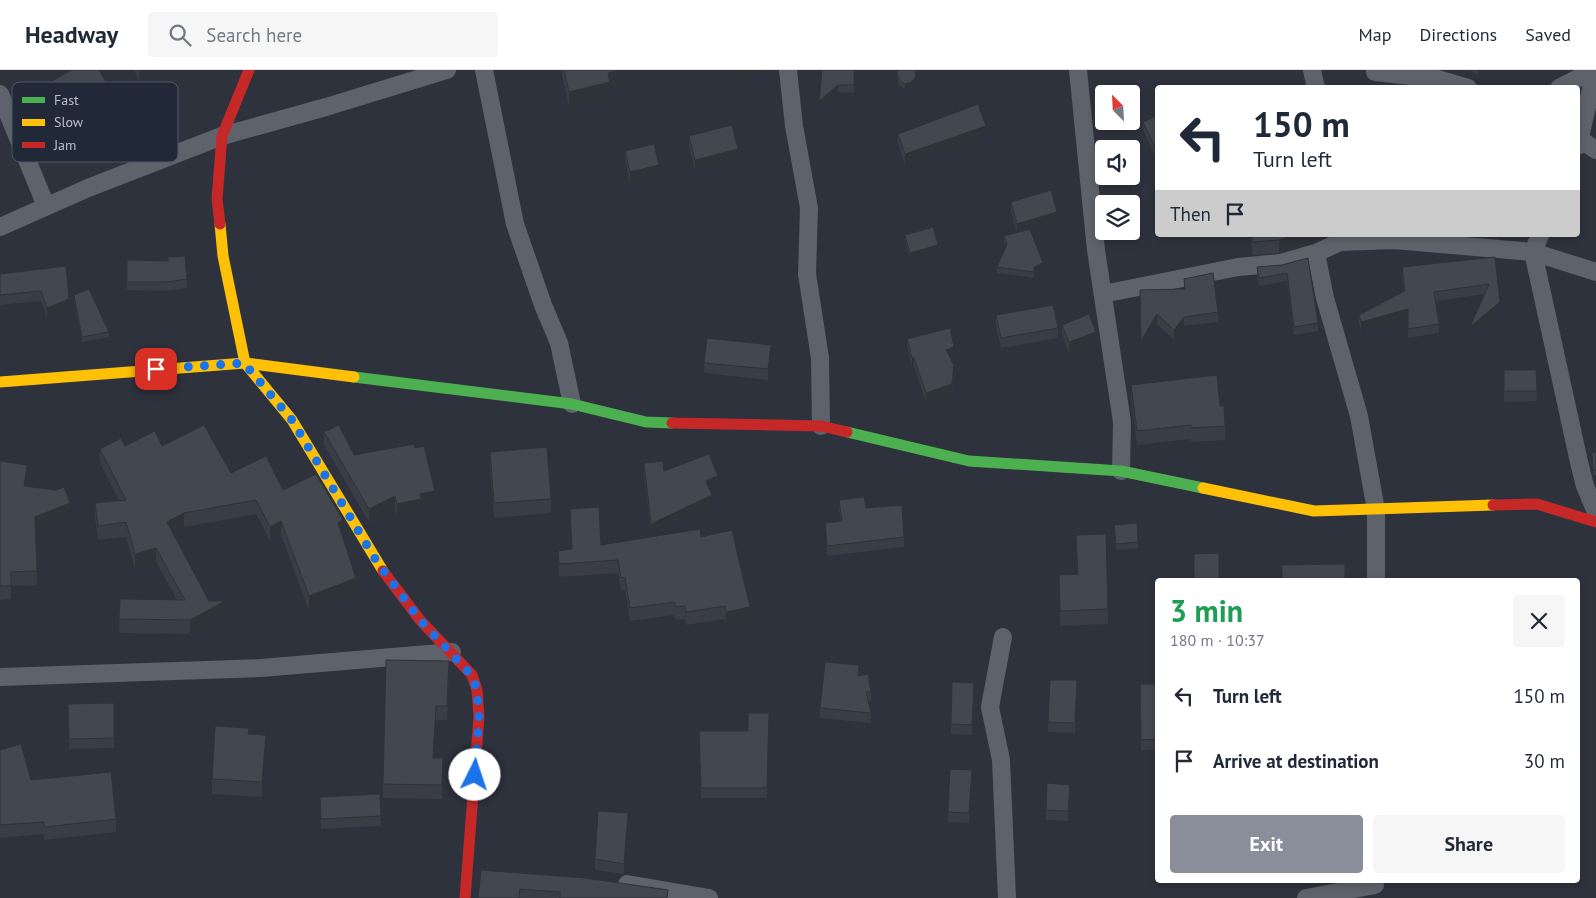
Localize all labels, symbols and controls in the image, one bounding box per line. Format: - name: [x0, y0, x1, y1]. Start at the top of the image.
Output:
- search box: [148, 12, 498, 57]
- text: Headway: [25, 19, 118, 50]
- icon: search: [166, 21, 194, 49]
- text: Search here: [206, 23, 302, 47]
- text: Map: [1359, 23, 1391, 46]
- text: Directions: [1419, 23, 1497, 46]
- text: Saved: [1525, 23, 1571, 46]
- legend: [12, 82, 178, 162]
- north arrow: [1095, 85, 1140, 130]
- map controls: [1095, 85, 1140, 240]
- text: Fast: [54, 91, 79, 109]
- text: 150 m: [1253, 101, 1350, 147]
- icon: left: [1170, 105, 1235, 170]
- text: Slow: [54, 113, 84, 131]
- text: Jam: [53, 136, 76, 154]
- button: sound: [1095, 140, 1140, 185]
- text: Turn left: [1253, 145, 1332, 173]
- button: layers: [1095, 195, 1140, 240]
- icon: arrive: [1221, 200, 1249, 228]
- text: Then: [1170, 202, 1211, 226]
- pin: [135, 348, 177, 390]
- icon: arrive: [142, 355, 170, 383]
- text: 3 min: [1170, 591, 1243, 630]
- button: close: [1513, 595, 1565, 647]
- text: 180 m · 10:37: [1170, 630, 1265, 650]
- icon: left: [1170, 682, 1198, 710]
- text: Turn left: [1213, 684, 1282, 708]
- text: 150 m: [1513, 684, 1565, 708]
- icon: arrive: [1170, 747, 1198, 775]
- position arrow: [448, 748, 500, 800]
- text: Arrive at destination: [1213, 749, 1379, 773]
- text: 30 m: [1524, 749, 1565, 773]
- button: Exit: [1170, 815, 1363, 873]
- button: Share: [1373, 815, 1565, 873]

